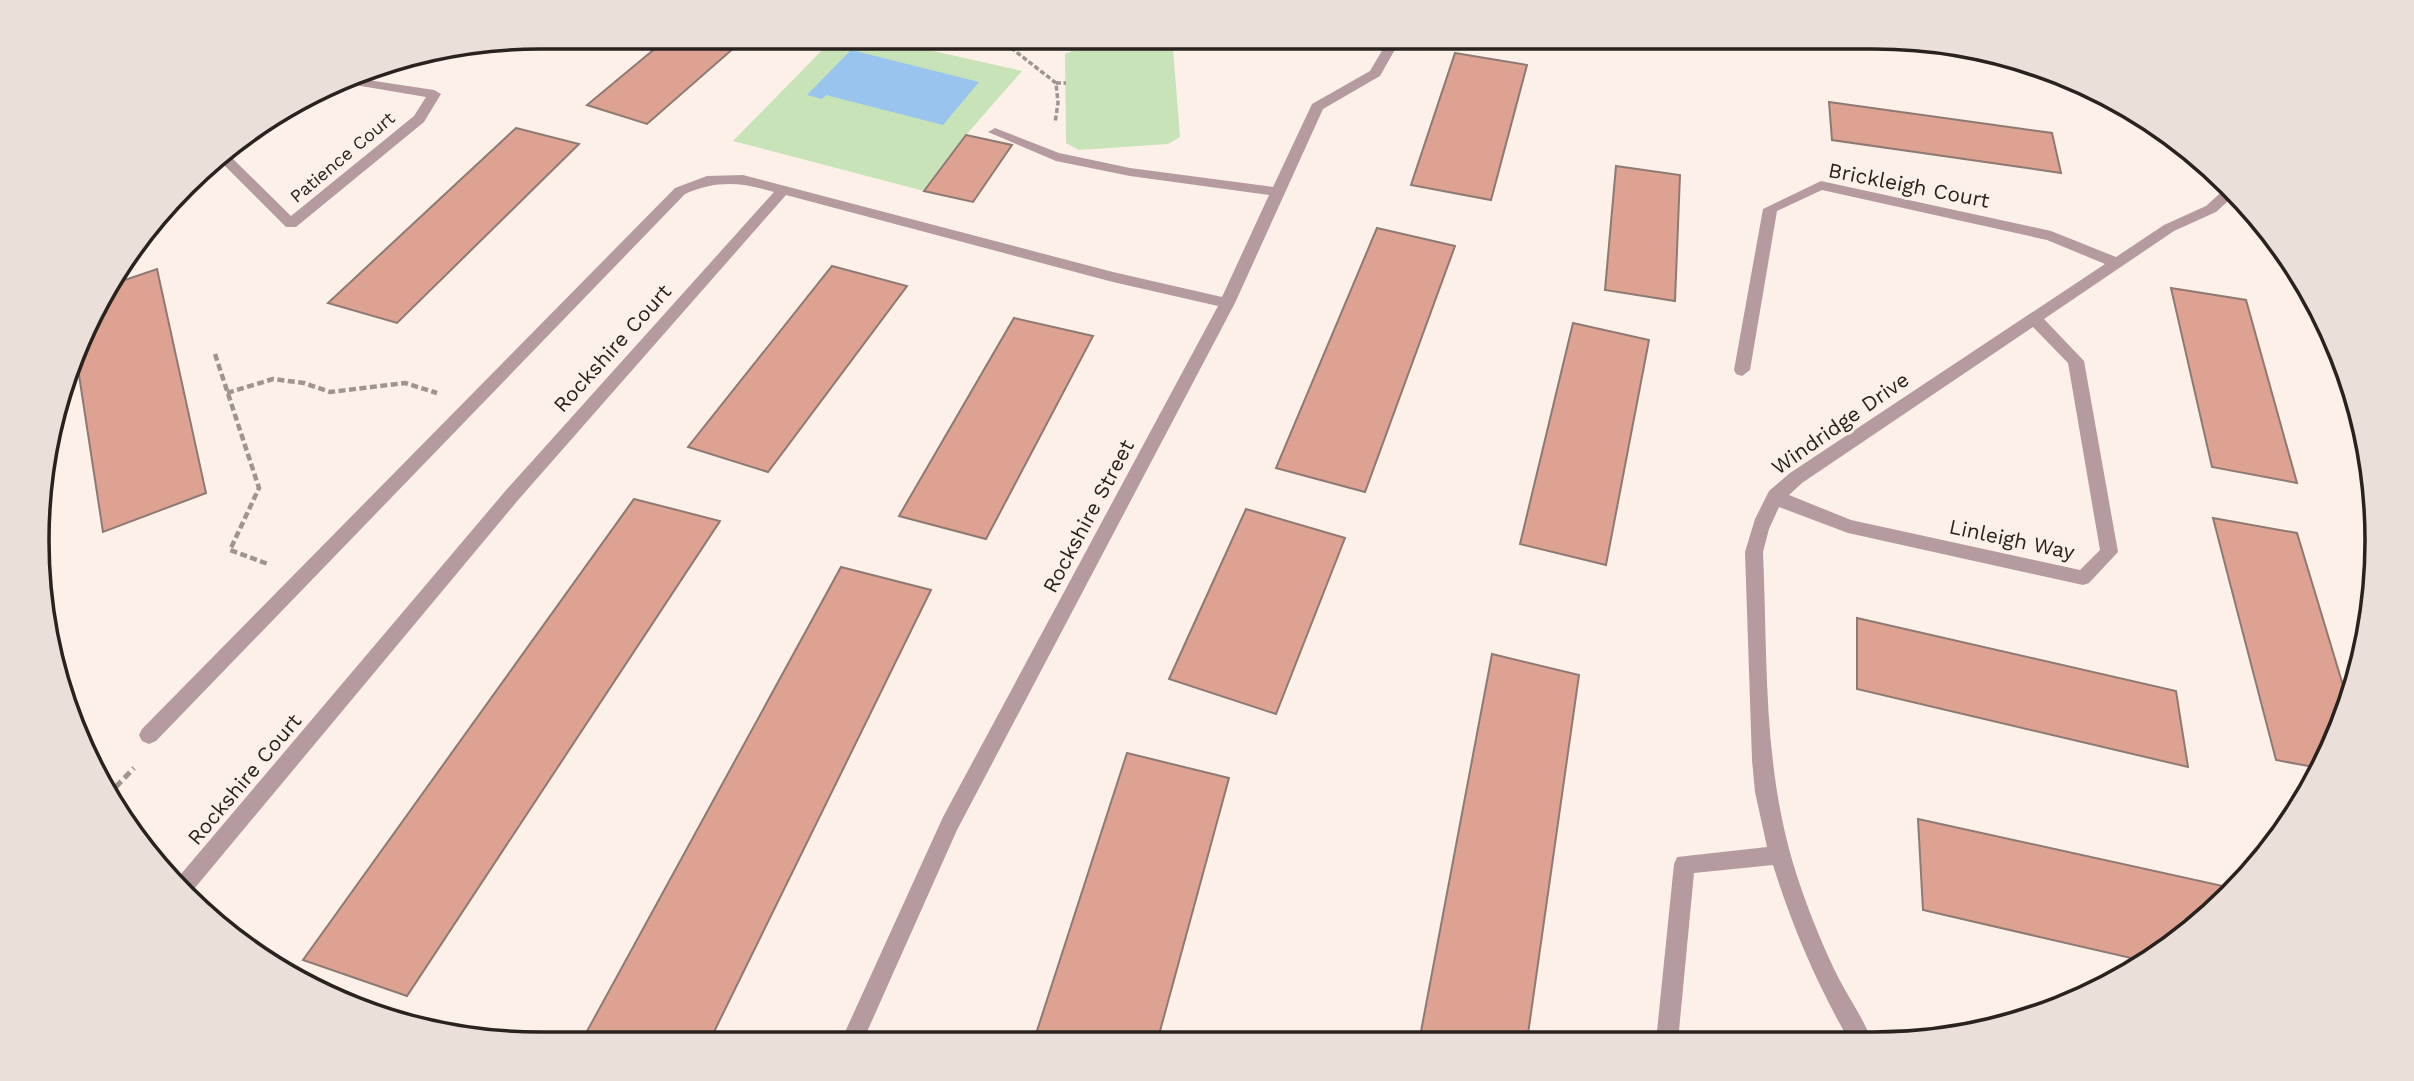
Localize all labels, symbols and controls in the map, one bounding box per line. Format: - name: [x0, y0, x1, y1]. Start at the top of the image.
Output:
- street label: Patience Court: [286, 107, 399, 207]
- street label: Brickleigh Court: [1826, 157, 1992, 213]
- street label: Rockshire Court: [548, 279, 676, 417]
- street label: Windridge Drive: [1767, 366, 1913, 480]
- street label: Rockshire Street: [1037, 435, 1139, 597]
- street label: Linleigh Way: [1947, 514, 2077, 565]
- street label: Rockshire Court: [182, 708, 306, 850]

